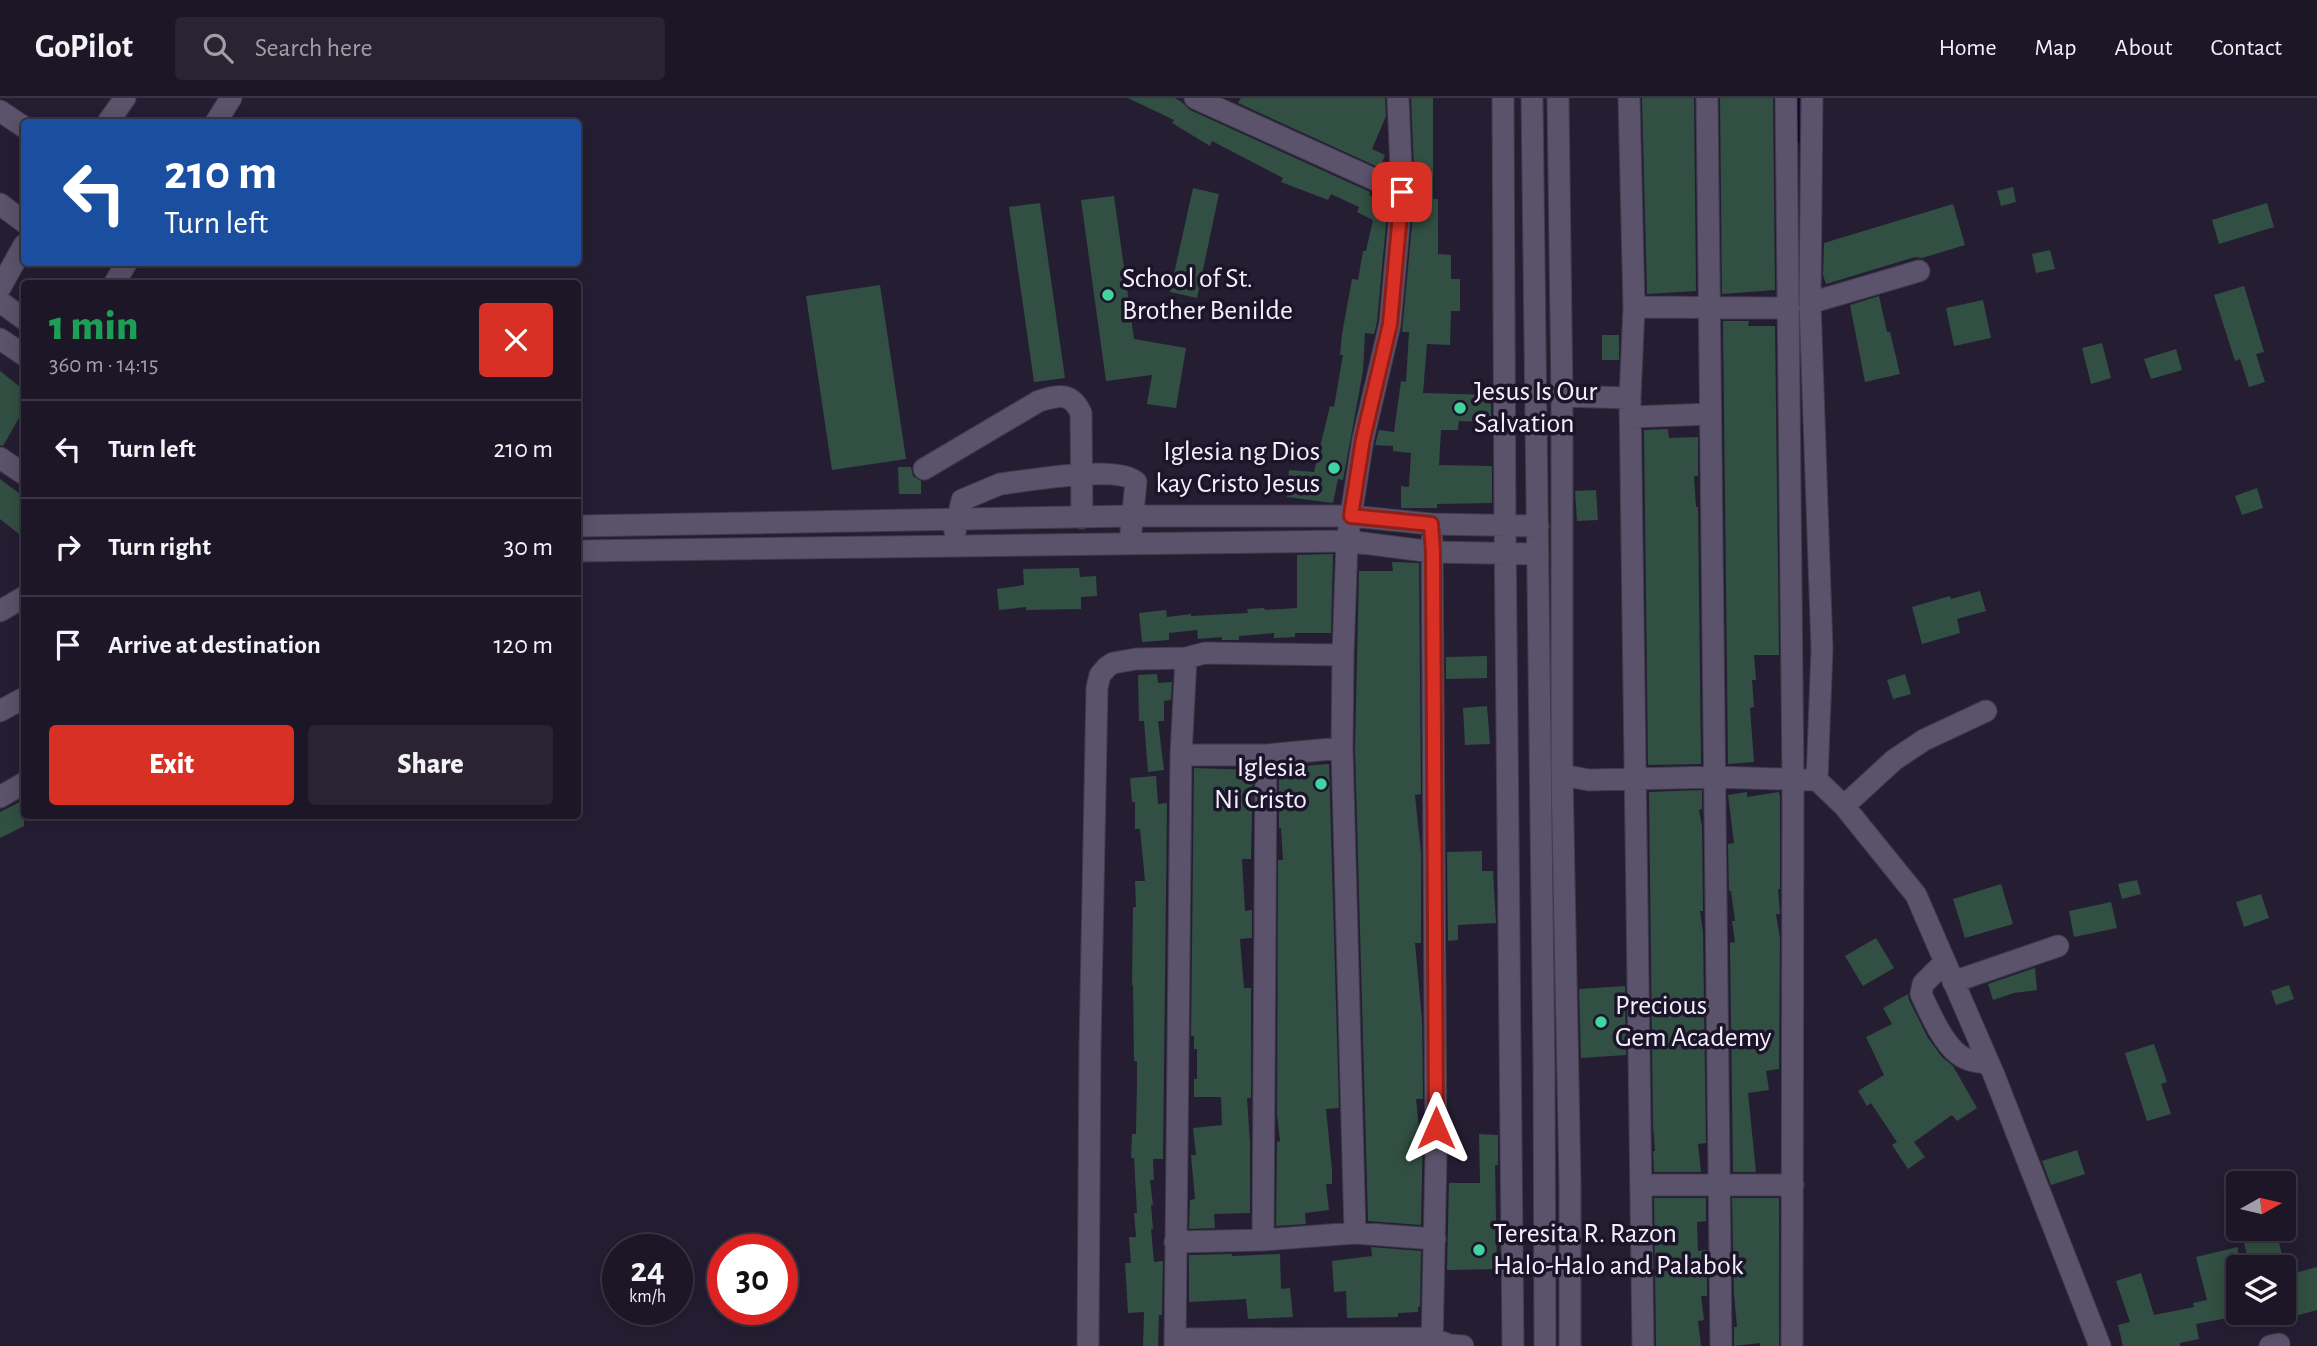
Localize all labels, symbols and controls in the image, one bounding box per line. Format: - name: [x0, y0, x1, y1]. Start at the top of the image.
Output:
- search box: [175, 17, 665, 80]
- icon: search: [199, 29, 237, 67]
- text: GoPilot: [35, 31, 133, 64]
- text: Search here: [255, 35, 372, 61]
- text: Home: [1939, 36, 1997, 60]
- text: Map: [2035, 36, 2077, 60]
- text: About: [2115, 36, 2172, 60]
- text: Contact: [2210, 36, 2282, 60]
- icon: left: [49, 147, 140, 238]
- text: 210 m: [164, 149, 277, 198]
- pin: [1372, 162, 1432, 222]
- icon: arrive: [1383, 173, 1421, 211]
- text: Turn left: [164, 207, 268, 239]
- place label: School of St. Brother Benilde: [1122, 265, 1293, 325]
- marker: School of St. Brother Benilde: [1100, 287, 1116, 303]
- button: close: [479, 303, 553, 377]
- text: 1 min: [49, 305, 138, 347]
- text: 360 m · 14:15: [49, 354, 158, 377]
- place label: Jesus Is Our Salvation: [1474, 378, 1597, 438]
- marker: Jesus Is Our Salvation: [1452, 400, 1468, 416]
- icon: left: [49, 430, 87, 468]
- text: Turn left: [108, 436, 196, 462]
- text: 210 m: [493, 436, 553, 462]
- place label: Iglesia ng Dios kay Cristo Jesus: [1156, 438, 1320, 498]
- marker: Iglesia ng Dios kay Cristo Jesus: [1326, 460, 1342, 476]
- icon: right: [49, 528, 87, 566]
- text: Turn right: [108, 534, 211, 560]
- text: 30 m: [503, 534, 553, 560]
- icon: arrive: [49, 626, 87, 664]
- text: Arrive at destination: [108, 632, 321, 658]
- text: 120 m: [493, 632, 553, 658]
- button: Exit: [49, 725, 294, 805]
- button: Share: [308, 725, 553, 805]
- place label: Iglesia Ni Cristo: [1214, 754, 1307, 814]
- marker: Iglesia Ni Cristo: [1313, 776, 1329, 792]
- place label: Precious Gem Academy: [1615, 992, 1772, 1052]
- marker: Precious Gem Academy: [1593, 1014, 1609, 1030]
- position arrow: [1399, 1091, 1473, 1165]
- north arrow: [2226, 1171, 2296, 1241]
- map controls: [2226, 1171, 2296, 1325]
- place label: Teresita R. Razon Halo-Halo and Palabok: [1493, 1220, 1744, 1280]
- speed limit sign: 30: [707, 1234, 798, 1325]
- marker: Teresita R. Razon Halo-Halo and Palabok: [1471, 1242, 1487, 1258]
- text: 24: [630, 1253, 665, 1288]
- button: layers: [2226, 1255, 2296, 1325]
- text: km/h: [629, 1288, 666, 1306]

